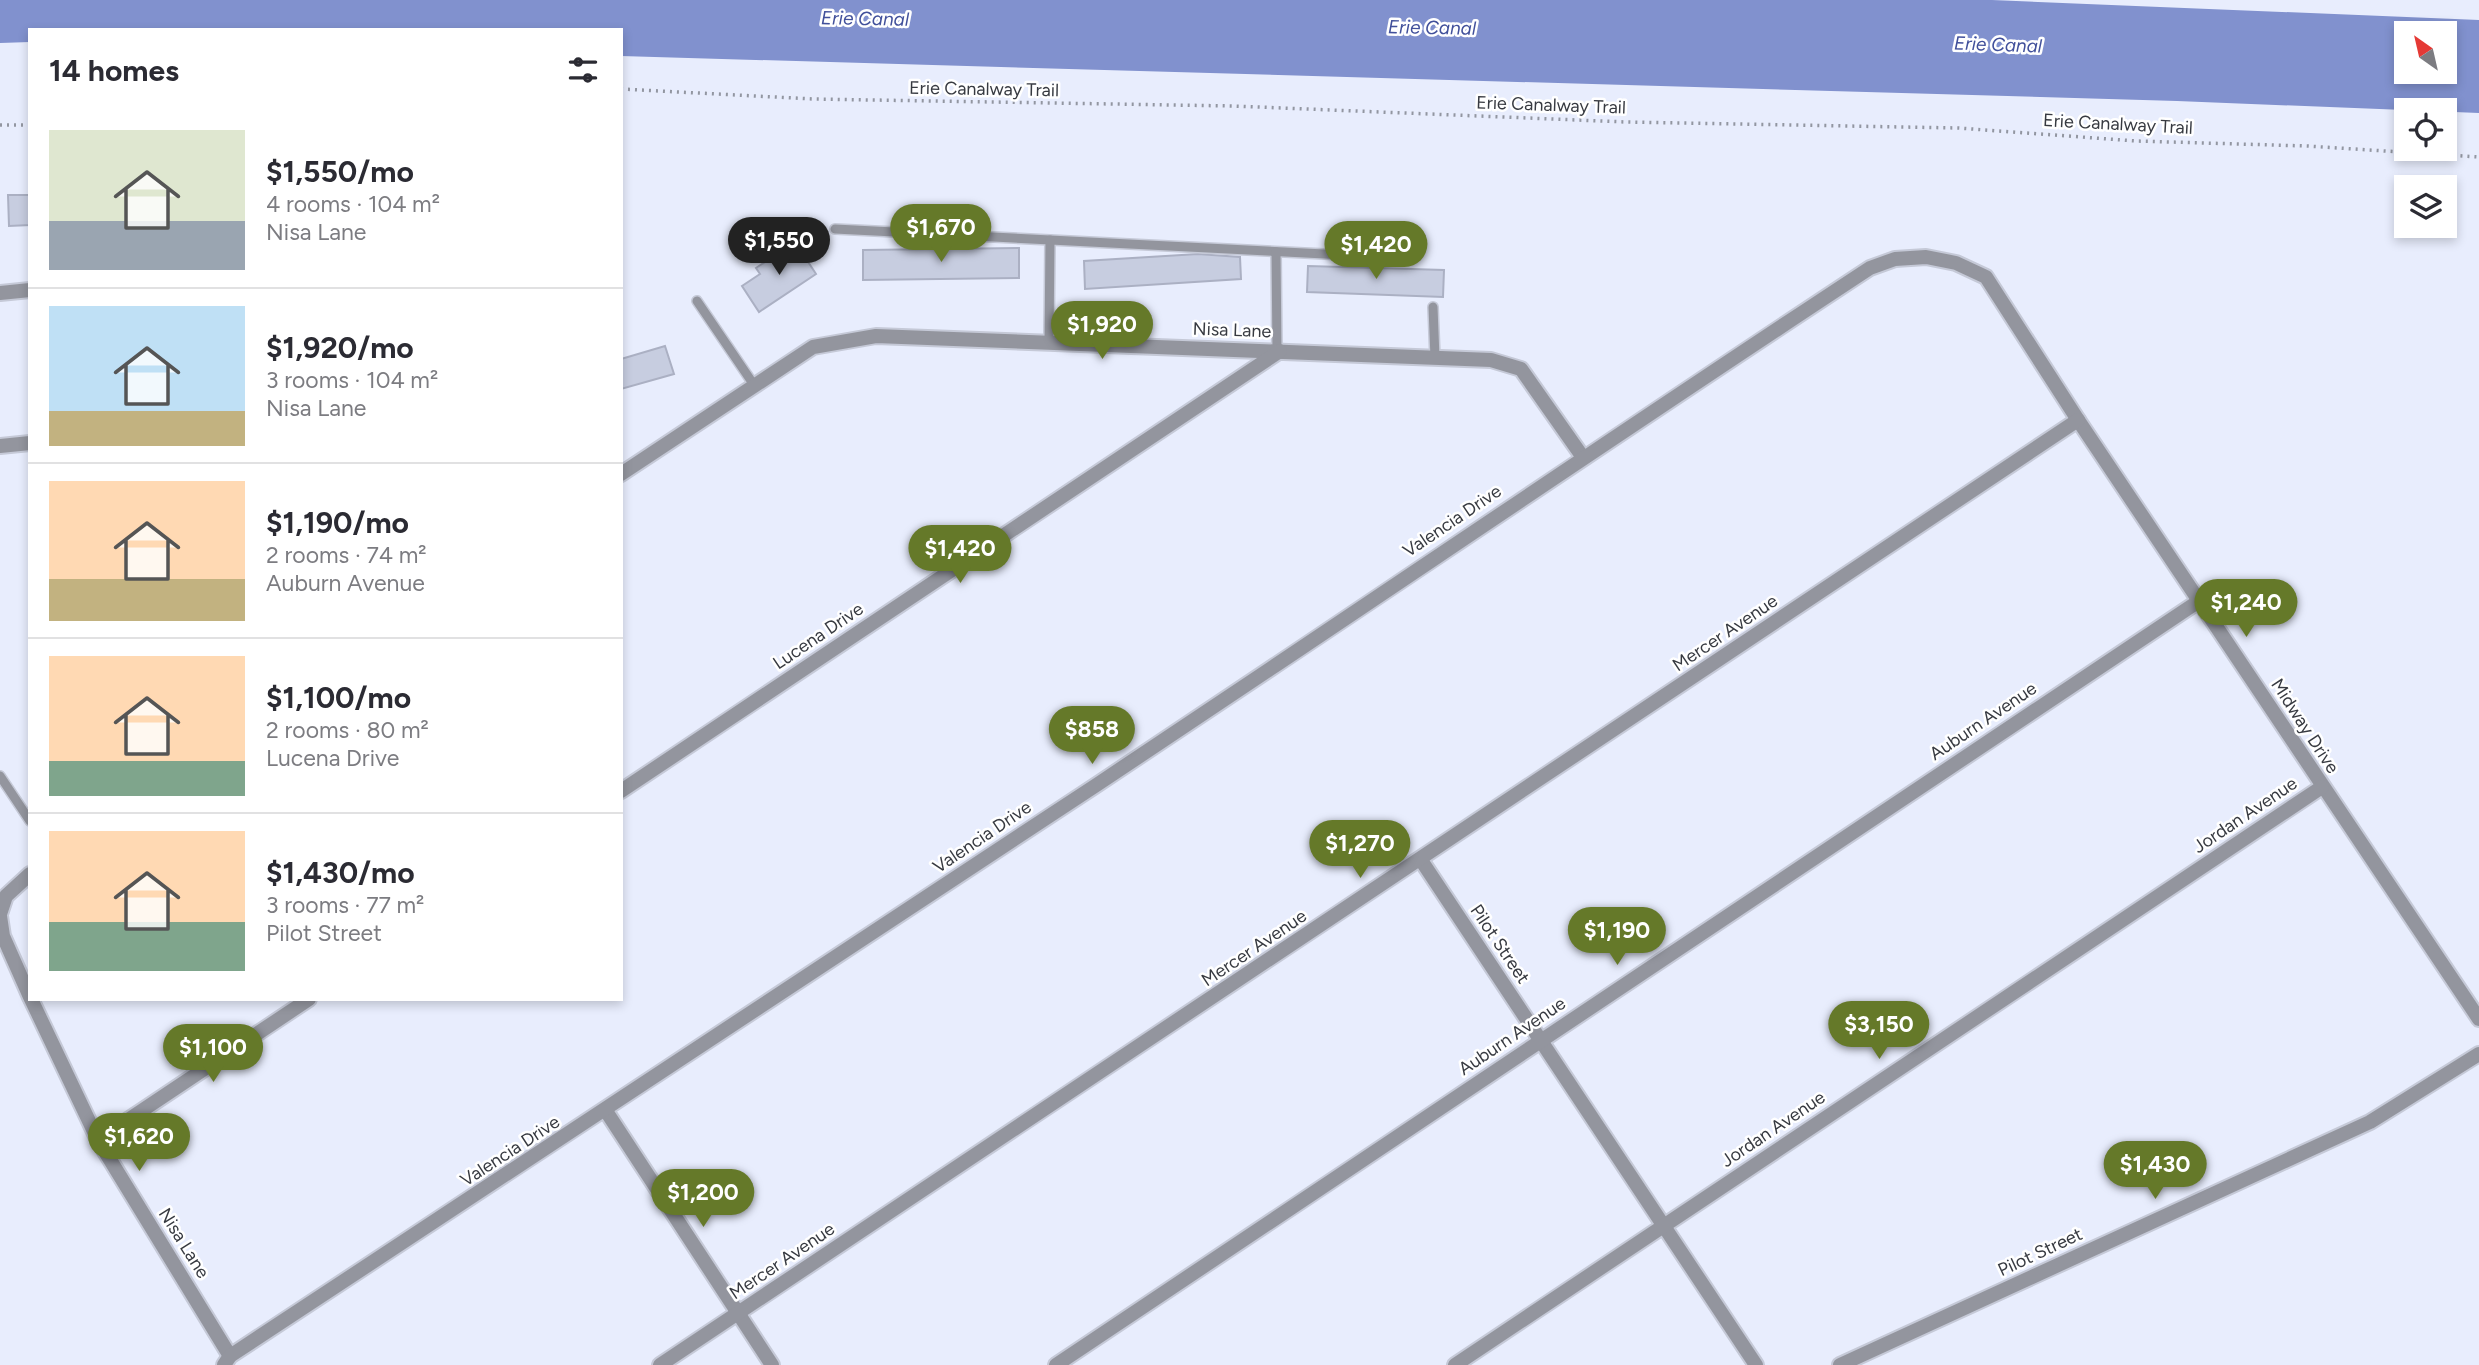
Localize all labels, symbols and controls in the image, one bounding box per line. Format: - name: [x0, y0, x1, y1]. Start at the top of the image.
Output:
- water label: Erie Canal: [821, 6, 910, 31]
- water label: Erie Canal: [1388, 15, 1477, 40]
- north arrow: [2394, 21, 2457, 84]
- map controls: [2394, 21, 2457, 238]
- water label: Erie Canal: [1954, 31, 2043, 58]
- icon: filters: [564, 51, 602, 89]
- text: 14 homes: [49, 52, 179, 89]
- street label: Erie Canalway Trail: [909, 77, 1059, 101]
- street label: Erie Canalway Trail: [1476, 91, 1626, 119]
- button: locate: [2394, 98, 2457, 161]
- street label: Erie Canalway Trail: [2043, 109, 2193, 139]
- text: $1,550/mo: [266, 153, 414, 190]
- icon: home: [105, 158, 189, 242]
- button: layers: [2394, 175, 2457, 238]
- text: 4 rooms · 104 m²: [266, 190, 440, 218]
- pin: $1,670: [884, 204, 998, 264]
- text: $1,670: [906, 213, 976, 241]
- text: Nisa Lane: [266, 218, 366, 246]
- pin: $1,550: [722, 218, 836, 277]
- pin: $1,420: [1319, 222, 1433, 281]
- text: $1,550: [744, 226, 814, 254]
- text: $1,420: [1340, 230, 1412, 258]
- pin: $1,920: [1045, 302, 1159, 361]
- text: $1,920: [1067, 310, 1137, 338]
- street label: Nisa Lane: [1192, 318, 1272, 342]
- text: $1,920/mo: [266, 329, 414, 366]
- icon: home: [105, 334, 189, 418]
- text: 3 rooms · 104 m²: [266, 366, 438, 394]
- text: Nisa Lane: [266, 394, 366, 422]
- street label: Valencia Drive: [1399, 480, 1506, 562]
- text: $1,190/mo: [266, 504, 409, 541]
- icon: home: [105, 509, 189, 593]
- pin: $1,420: [903, 526, 1017, 585]
- text: $1,420: [924, 534, 996, 562]
- text: 2 rooms · 74 m²: [266, 541, 427, 569]
- text: Auburn Avenue: [266, 569, 425, 597]
- pin: $1,240: [2189, 580, 2303, 639]
- text: $1,240: [2210, 588, 2282, 616]
- street label: Mercer Avenue: [1668, 590, 1782, 676]
- street label: Lucena Drive: [769, 598, 868, 674]
- street label: Midway Drive: [2266, 675, 2344, 778]
- street label: Auburn Avenue: [1925, 677, 2041, 765]
- text: $1,100/mo: [266, 679, 411, 716]
- icon: home: [105, 684, 189, 768]
- pin: $858: [1051, 706, 1133, 766]
- text: $858: [1065, 715, 1119, 743]
- text: 2 rooms · 80 m²: [266, 716, 429, 744]
- text: Lucena Drive: [266, 744, 399, 772]
- street label: Jordan Avenue: [2189, 772, 2301, 858]
- street label: Valencia Drive: [929, 796, 1036, 878]
- pin: $1,270: [1303, 820, 1417, 880]
- text: $1,270: [1325, 829, 1395, 857]
- text: $1,430/mo: [266, 854, 415, 891]
- icon: home: [105, 859, 189, 943]
- text: 3 rooms · 77 m²: [266, 891, 424, 919]
- street label: Pilot Street: [1466, 900, 1535, 988]
- street label: Mercer Avenue: [1197, 905, 1311, 991]
- pin: $1,190: [1560, 908, 1674, 967]
- text: $1,190: [1584, 916, 1650, 944]
- text: Pilot Street: [266, 919, 382, 947]
- street label: Auburn Avenue: [1454, 992, 1570, 1080]
- pin: $3,150: [1822, 1002, 1936, 1061]
- text: $3,150: [1844, 1010, 1914, 1038]
- pin: $1,100: [156, 1024, 270, 1084]
- text: $1,100: [179, 1033, 247, 1061]
- street label: Jordan Avenue: [1717, 1086, 1829, 1172]
- street label: Valencia Drive: [456, 1111, 564, 1191]
- pin: $1,620: [82, 1114, 196, 1173]
- text: $1,620: [104, 1122, 174, 1150]
- pin: $1,430: [2098, 1142, 2212, 1201]
- text: $1,430: [2120, 1150, 2190, 1178]
- pin: $1,200: [646, 1170, 760, 1229]
- text: $1,200: [667, 1178, 739, 1206]
- street label: Nisa Lane: [154, 1204, 214, 1282]
- street label: Mercer Avenue: [725, 1218, 839, 1304]
- street label: Pilot Street: [1994, 1223, 2086, 1281]

